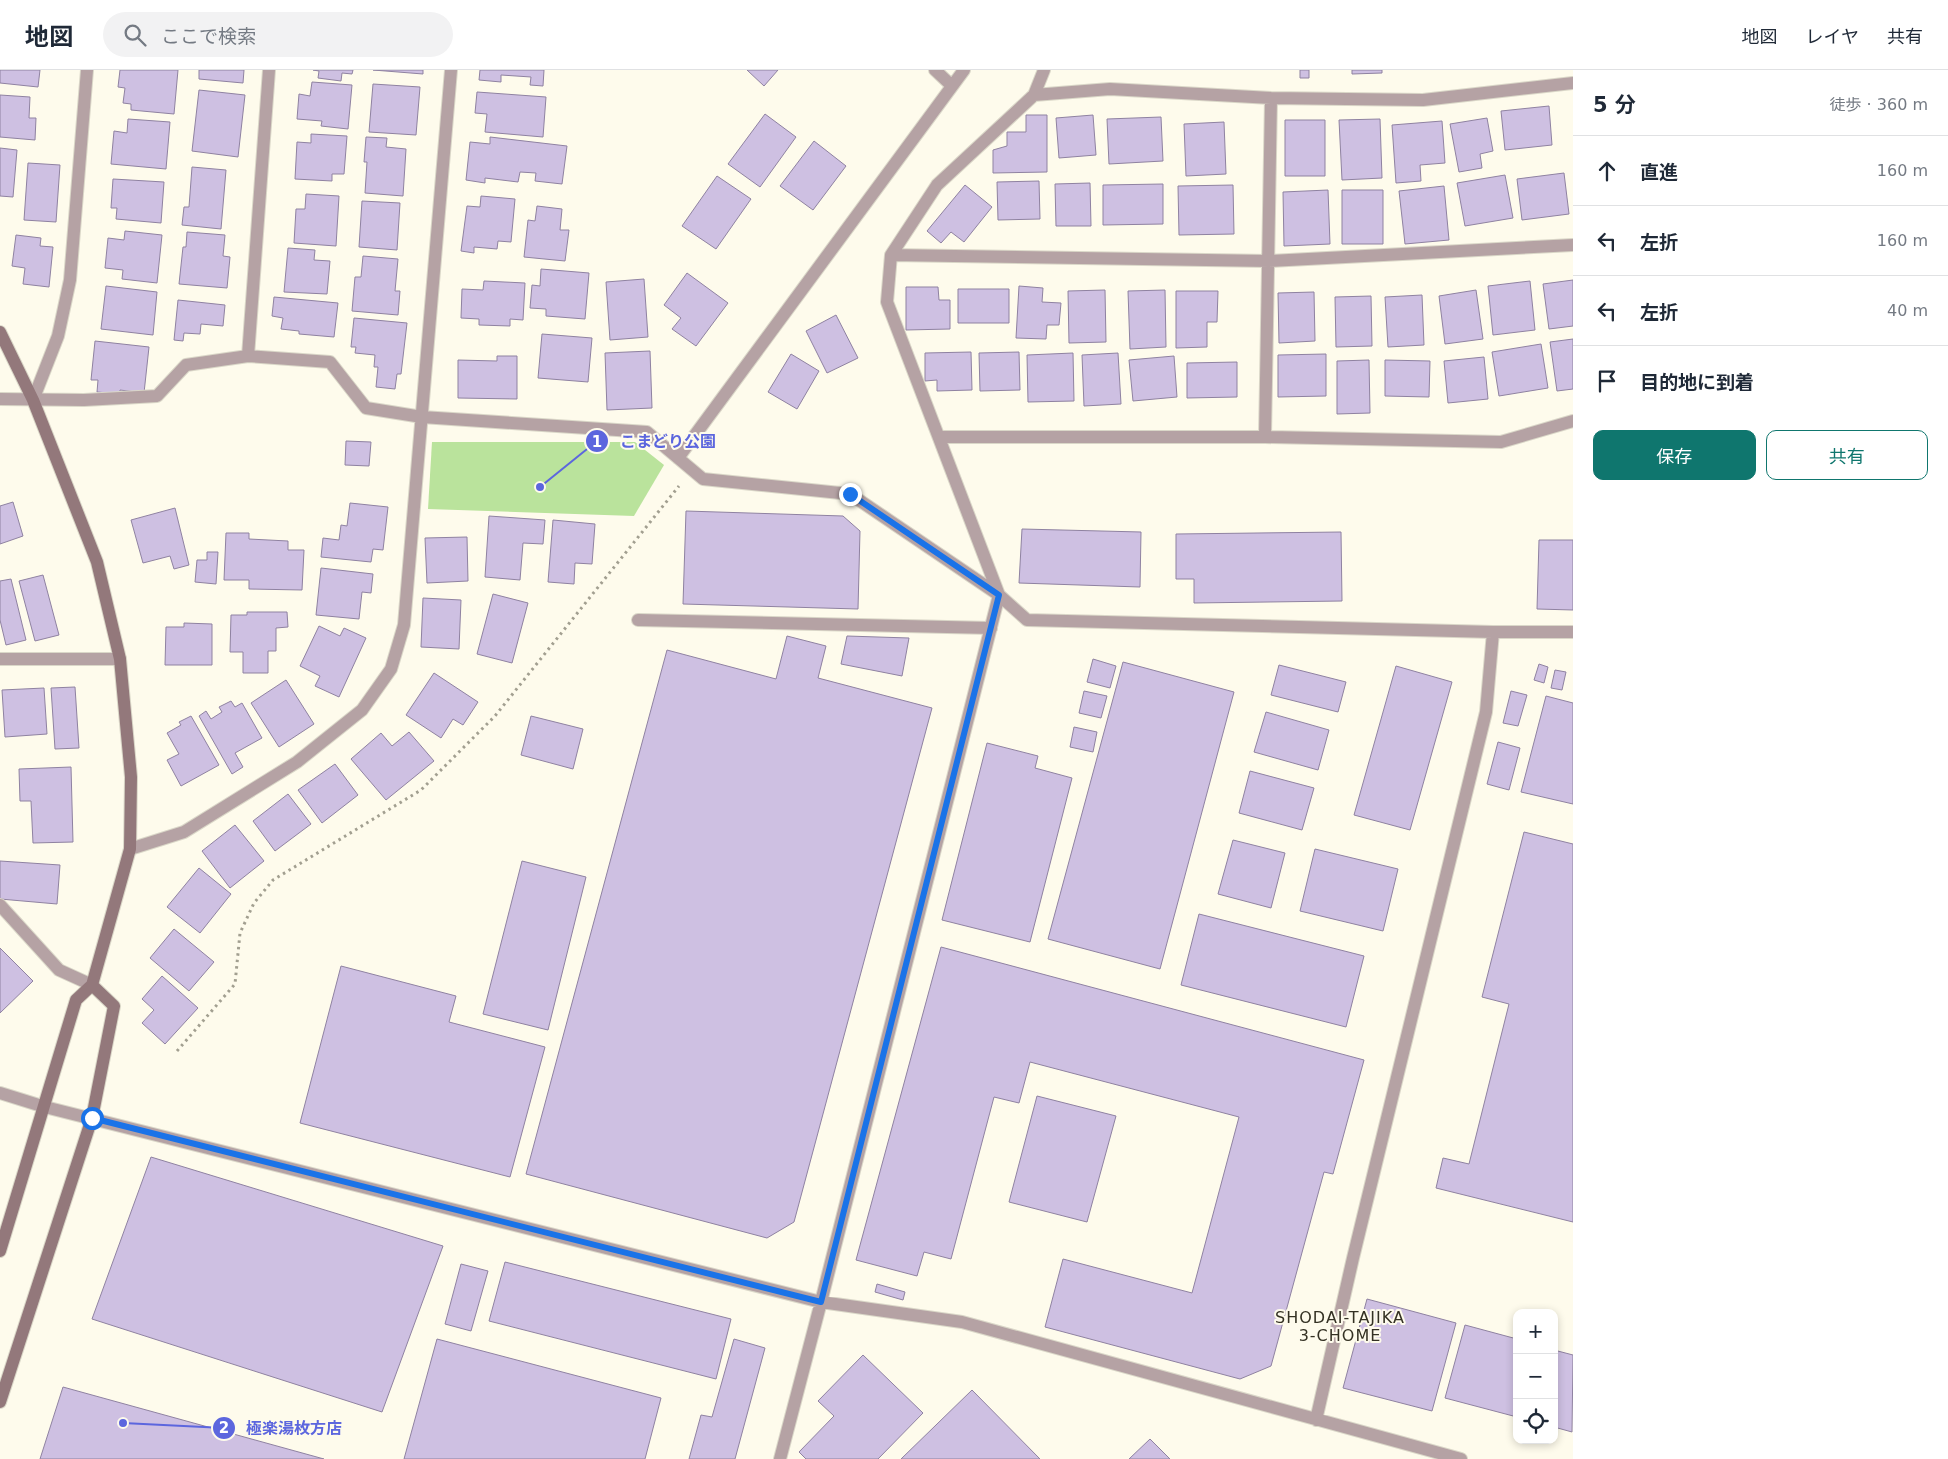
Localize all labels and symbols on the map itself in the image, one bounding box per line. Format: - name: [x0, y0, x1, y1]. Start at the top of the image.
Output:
- callout: こまどり公園: [585, 426, 726, 457]
- text: こまどり公園: [620, 432, 716, 451]
- text: 1: [592, 433, 602, 451]
- route end: [839, 483, 862, 506]
- route start: [81, 1107, 104, 1130]
- district label: SHODAI-TAJIKA 3-CHOME: [1275, 1308, 1405, 1345]
- callout: 極楽湯枚方店: [211, 1413, 352, 1444]
- text: 2: [219, 1419, 229, 1437]
- text: 極楽湯枚方店: [246, 1419, 342, 1438]

